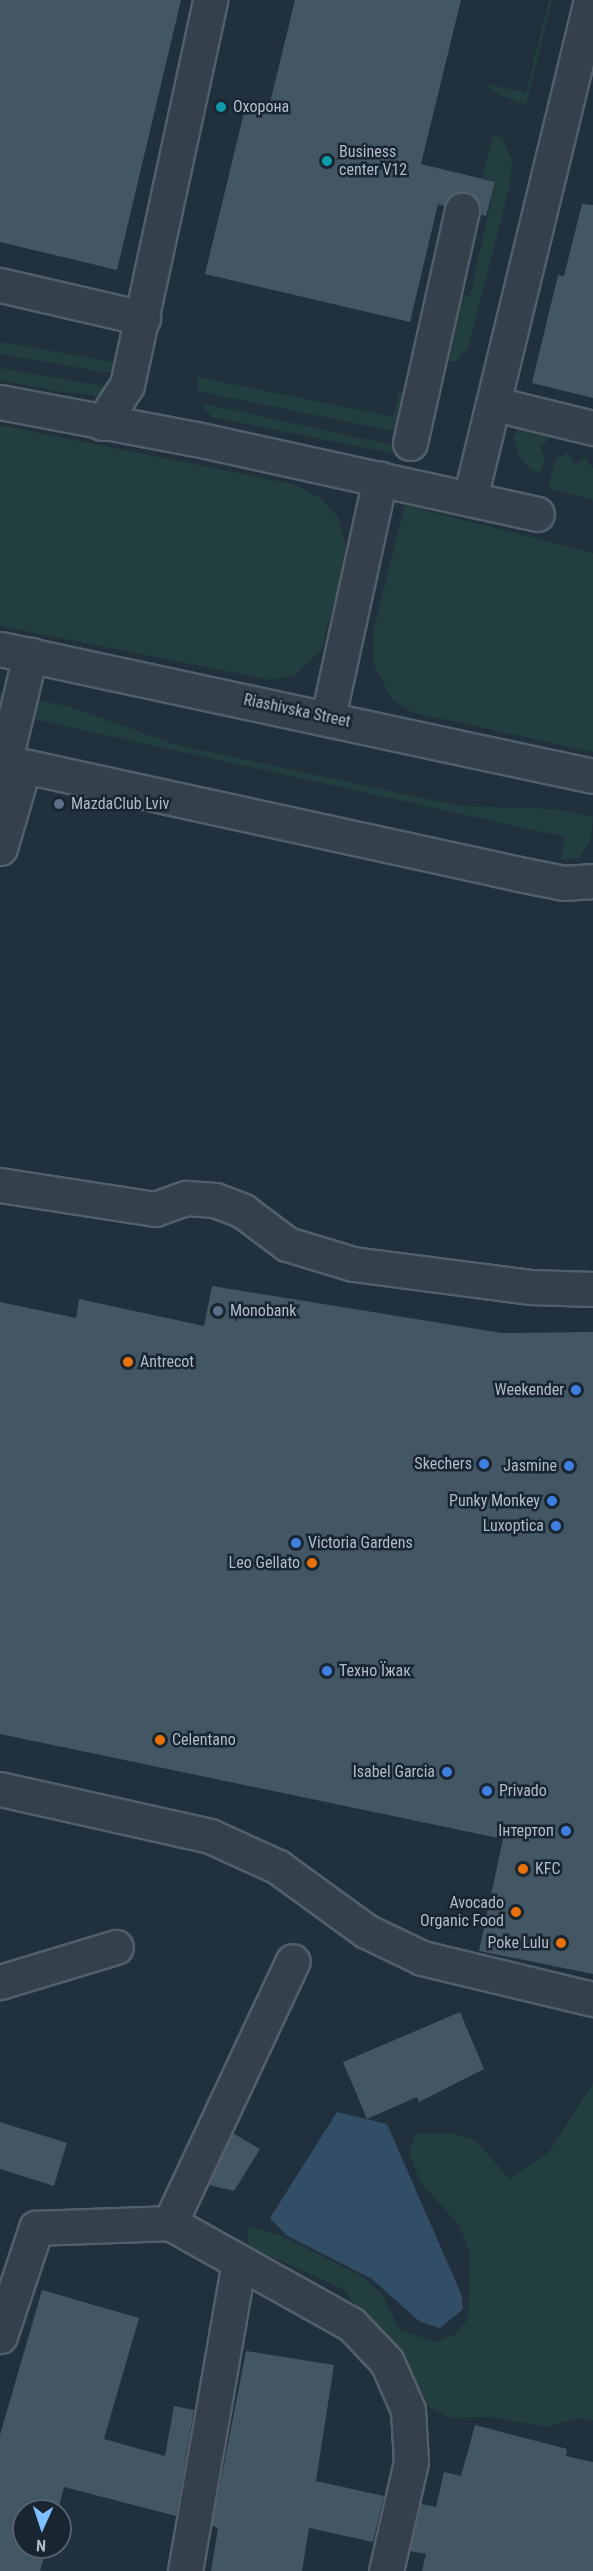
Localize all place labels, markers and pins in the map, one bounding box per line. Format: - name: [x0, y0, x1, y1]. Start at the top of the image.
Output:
- place label: Охорона: [233, 97, 289, 117]
- marker: Охорона: [214, 100, 228, 114]
- place label: Business center V12: [339, 142, 407, 180]
- marker: Business center V12: [320, 154, 334, 168]
- place label: MazdaClub Lviv: [71, 794, 169, 814]
- marker: MazdaClub Lviv: [52, 797, 66, 811]
- place label: Monobank: [230, 1301, 296, 1321]
- marker: Monobank: [211, 1304, 225, 1318]
- place label: Antrecot: [140, 1352, 194, 1372]
- marker: Antrecot: [121, 1355, 135, 1369]
- place label: Weekender: [494, 1380, 564, 1400]
- marker: Weekender: [569, 1383, 583, 1397]
- place label: Skechers: [414, 1454, 472, 1474]
- place label: Jasmine: [503, 1456, 557, 1476]
- marker: Skechers: [477, 1457, 491, 1471]
- marker: Jasmine: [562, 1459, 576, 1473]
- place label: Punky Monkey: [449, 1491, 540, 1511]
- marker: Punky Monkey: [545, 1494, 559, 1508]
- place label: Luxoptica: [483, 1516, 544, 1536]
- marker: Luxoptica: [549, 1519, 563, 1533]
- place label: Victoria Gardens: [308, 1533, 413, 1553]
- marker: Victoria Gardens: [289, 1536, 303, 1550]
- place label: Leo Gellato: [229, 1553, 300, 1573]
- marker: Leo Gellato: [305, 1556, 319, 1570]
- place label: Техно Їжак: [339, 1661, 411, 1681]
- marker: Техно Їжак: [320, 1664, 334, 1678]
- place label: Celentano: [172, 1730, 236, 1750]
- marker: Celentano: [153, 1733, 167, 1747]
- place label: Isabel Garcia: [353, 1762, 435, 1782]
- marker: Isabel Garcia: [440, 1765, 454, 1779]
- place label: Privado: [499, 1781, 547, 1801]
- marker: Privado: [480, 1784, 494, 1798]
- place label: Інтертоп: [498, 1821, 554, 1841]
- marker: Інтертоп: [559, 1824, 573, 1838]
- place label: KFC: [535, 1859, 560, 1879]
- marker: KFC: [516, 1862, 530, 1876]
- place label: Avocado Organic Food: [420, 1893, 504, 1931]
- marker: Avocado Organic Food: [509, 1905, 523, 1919]
- place label: Poke Lulu: [488, 1933, 549, 1953]
- marker: Poke Lulu: [554, 1936, 568, 1950]

